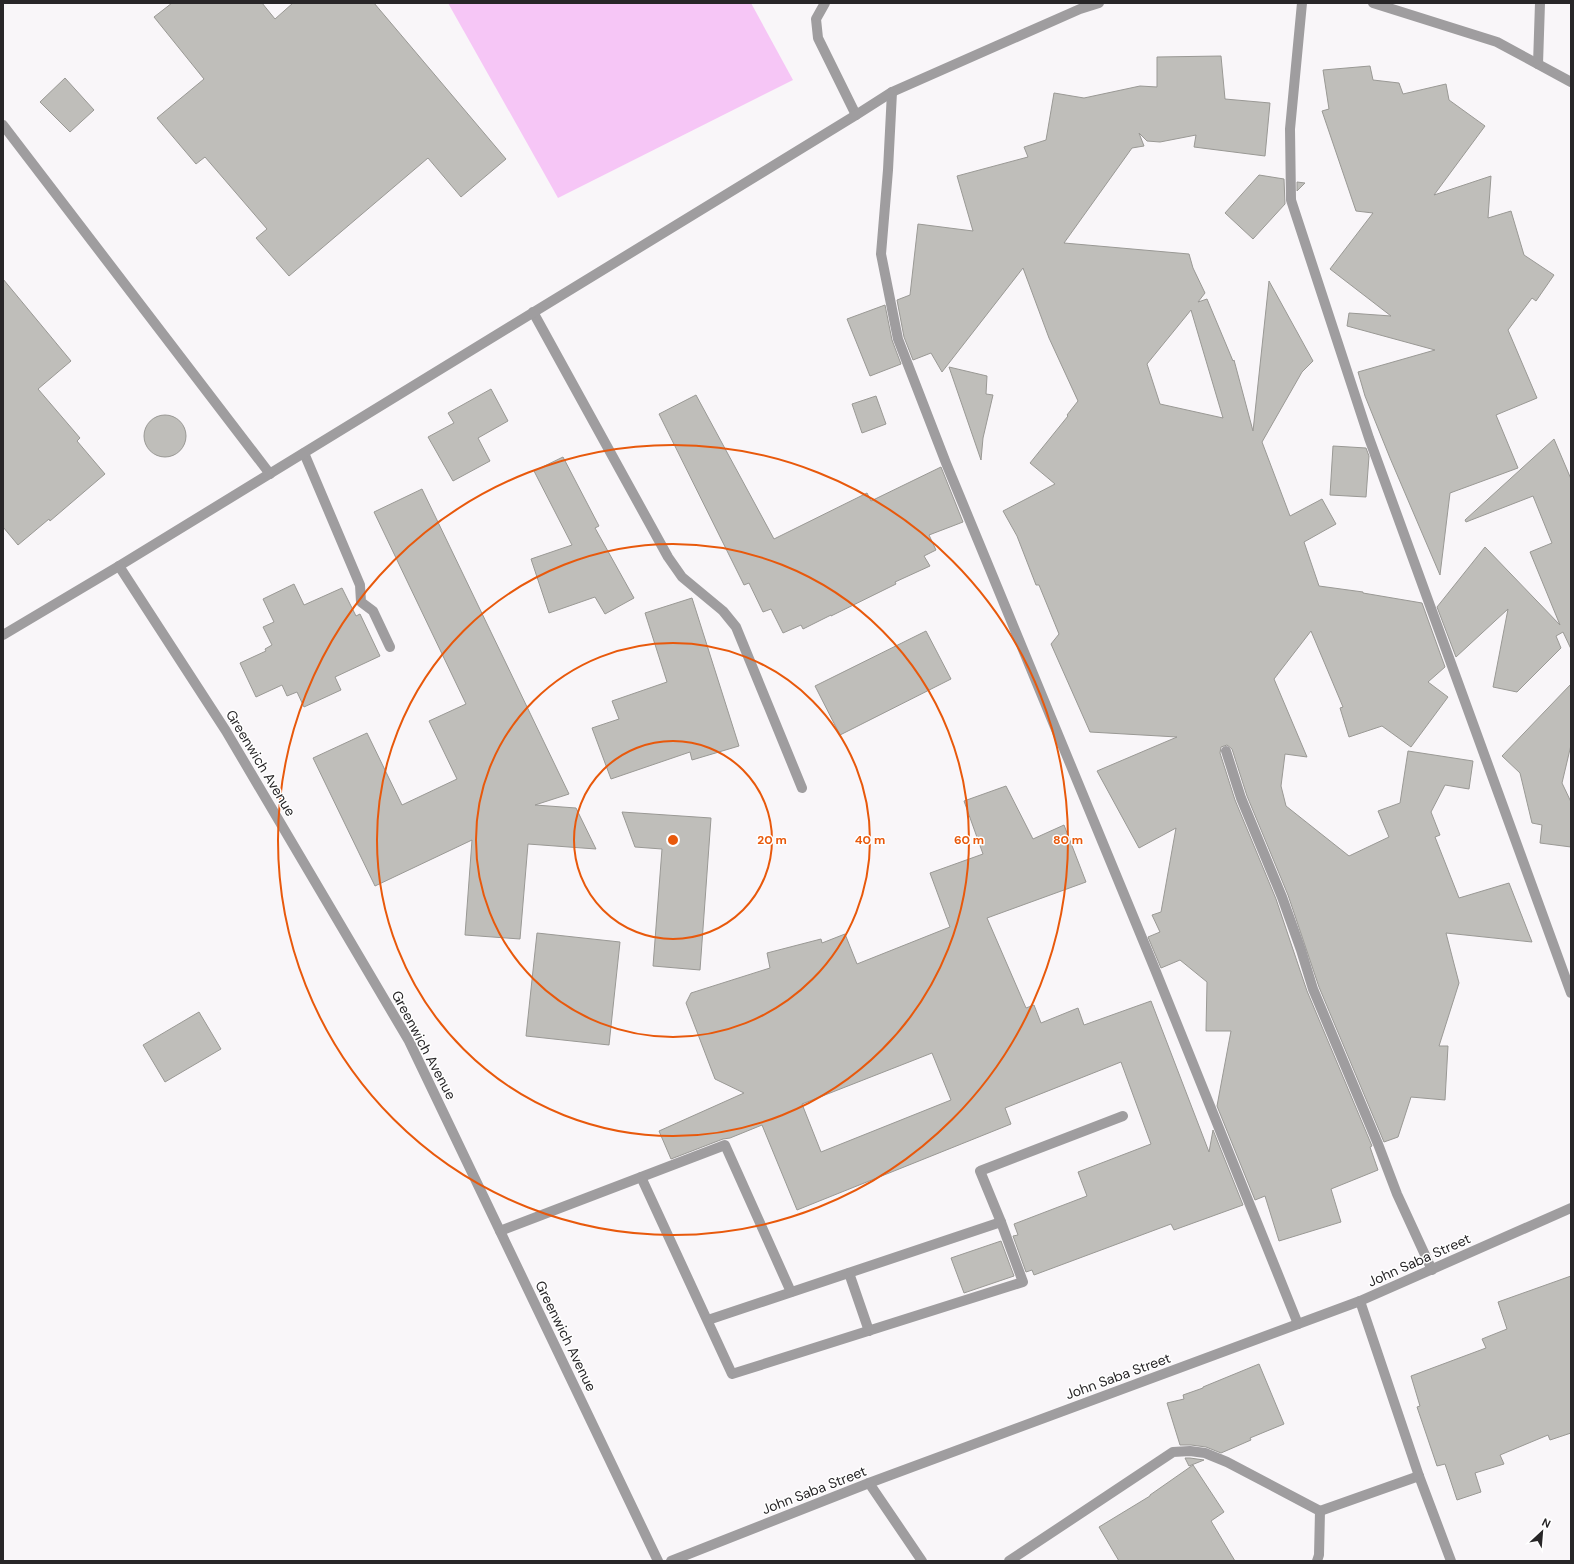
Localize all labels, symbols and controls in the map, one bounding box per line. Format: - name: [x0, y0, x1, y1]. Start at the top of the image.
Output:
- street label: Greenwich Avenue: [222, 707, 300, 819]
- text: 20 m: [757, 832, 787, 848]
- text: 40 m: [855, 832, 885, 848]
- text: 60 m: [954, 832, 984, 848]
- text: 80 m: [1053, 832, 1083, 848]
- centre of rings: [666, 833, 680, 847]
- street label: Greenwich Avenue: [388, 987, 460, 1103]
- street label: John Saba Street: [1365, 1229, 1473, 1291]
- street label: Greenwich Avenue: [531, 1278, 601, 1394]
- street label: John Saba Street: [1063, 1349, 1173, 1403]
- street label: John Saba Street: [759, 1462, 869, 1518]
- north arrow: [1522, 1512, 1562, 1552]
- text: N: [1540, 1515, 1553, 1531]

